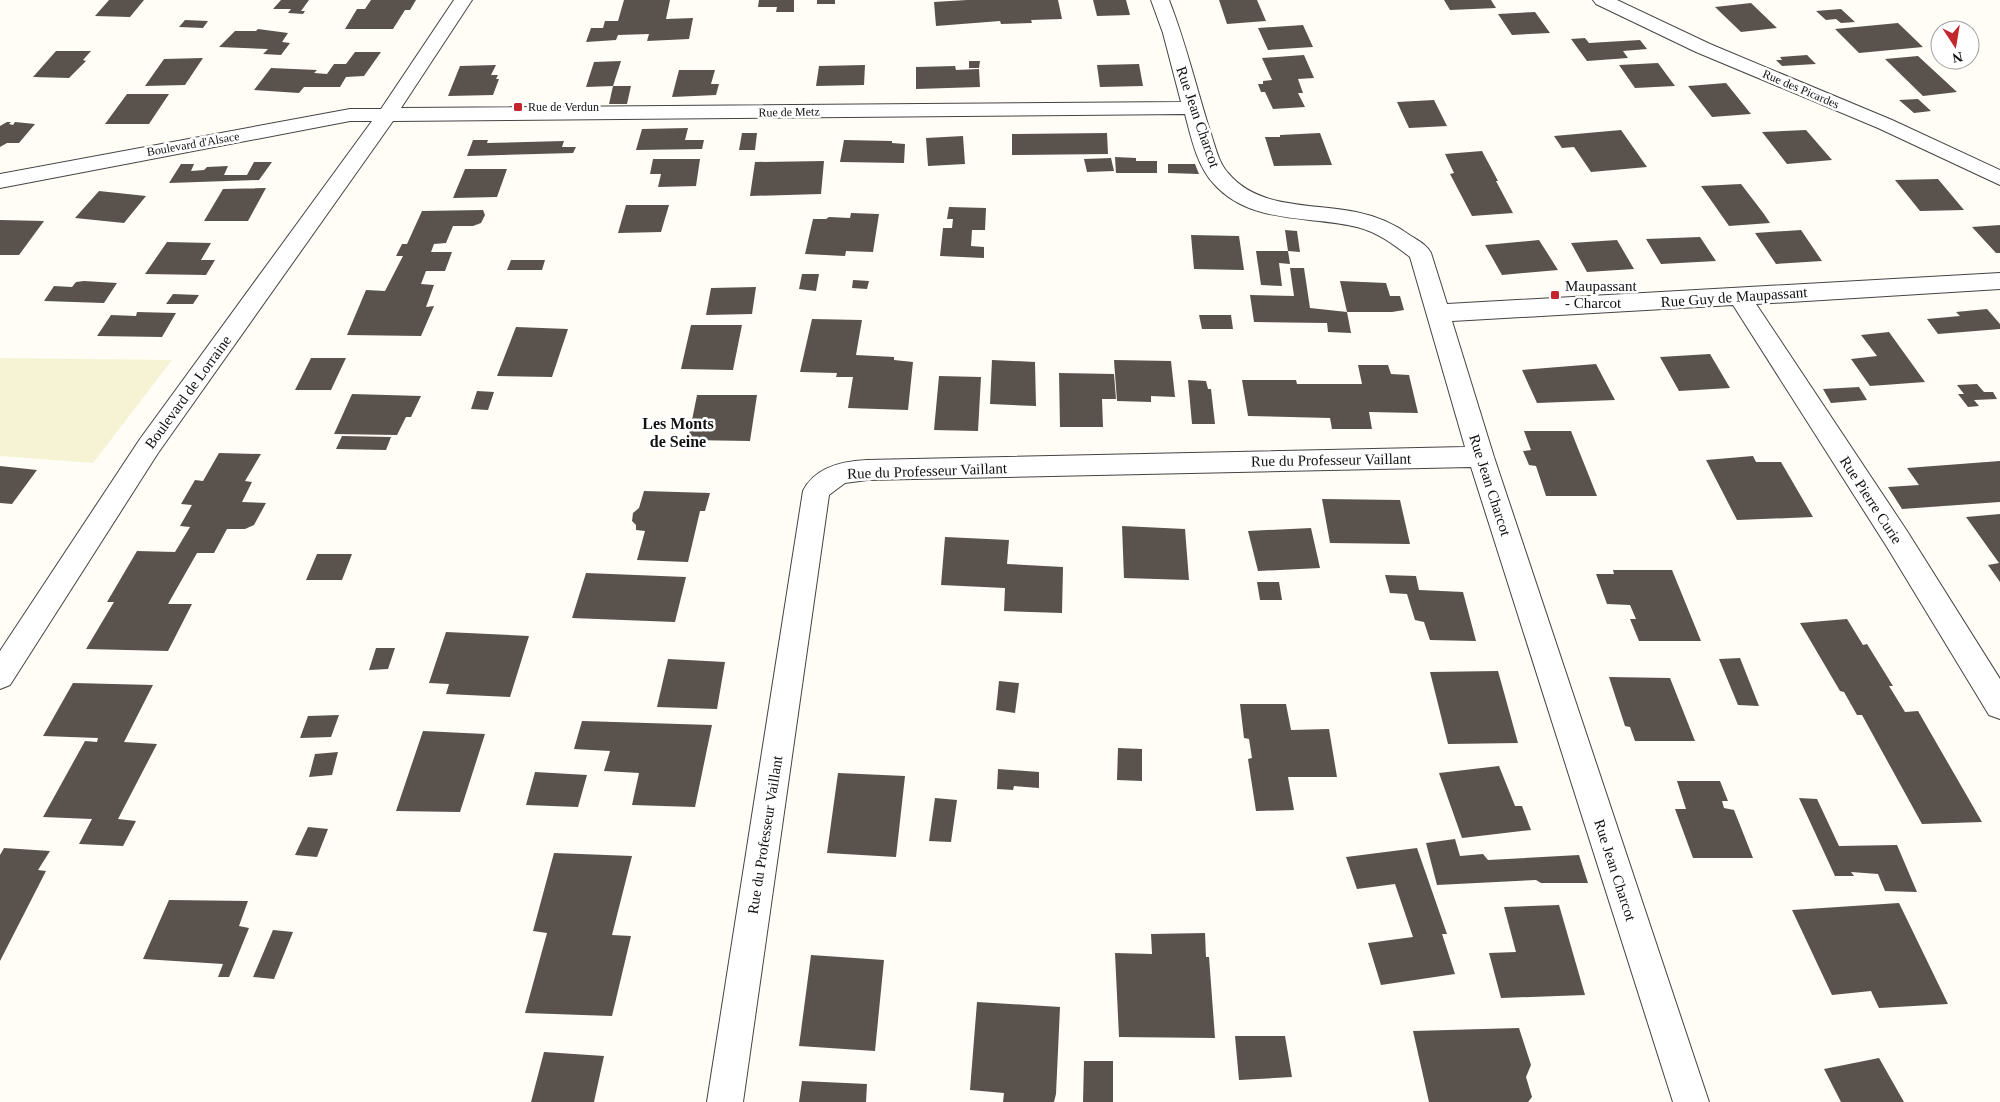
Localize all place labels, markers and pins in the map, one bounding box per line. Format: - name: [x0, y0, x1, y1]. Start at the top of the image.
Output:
- place label: Rue de Verdun: [528, 100, 599, 114]
- marker: Rue de Verdun: [512, 101, 524, 113]
- place label: Maupassant - Charcot: [1565, 278, 1637, 311]
- marker: Maupassant - Charcot: [1549, 289, 1561, 301]

